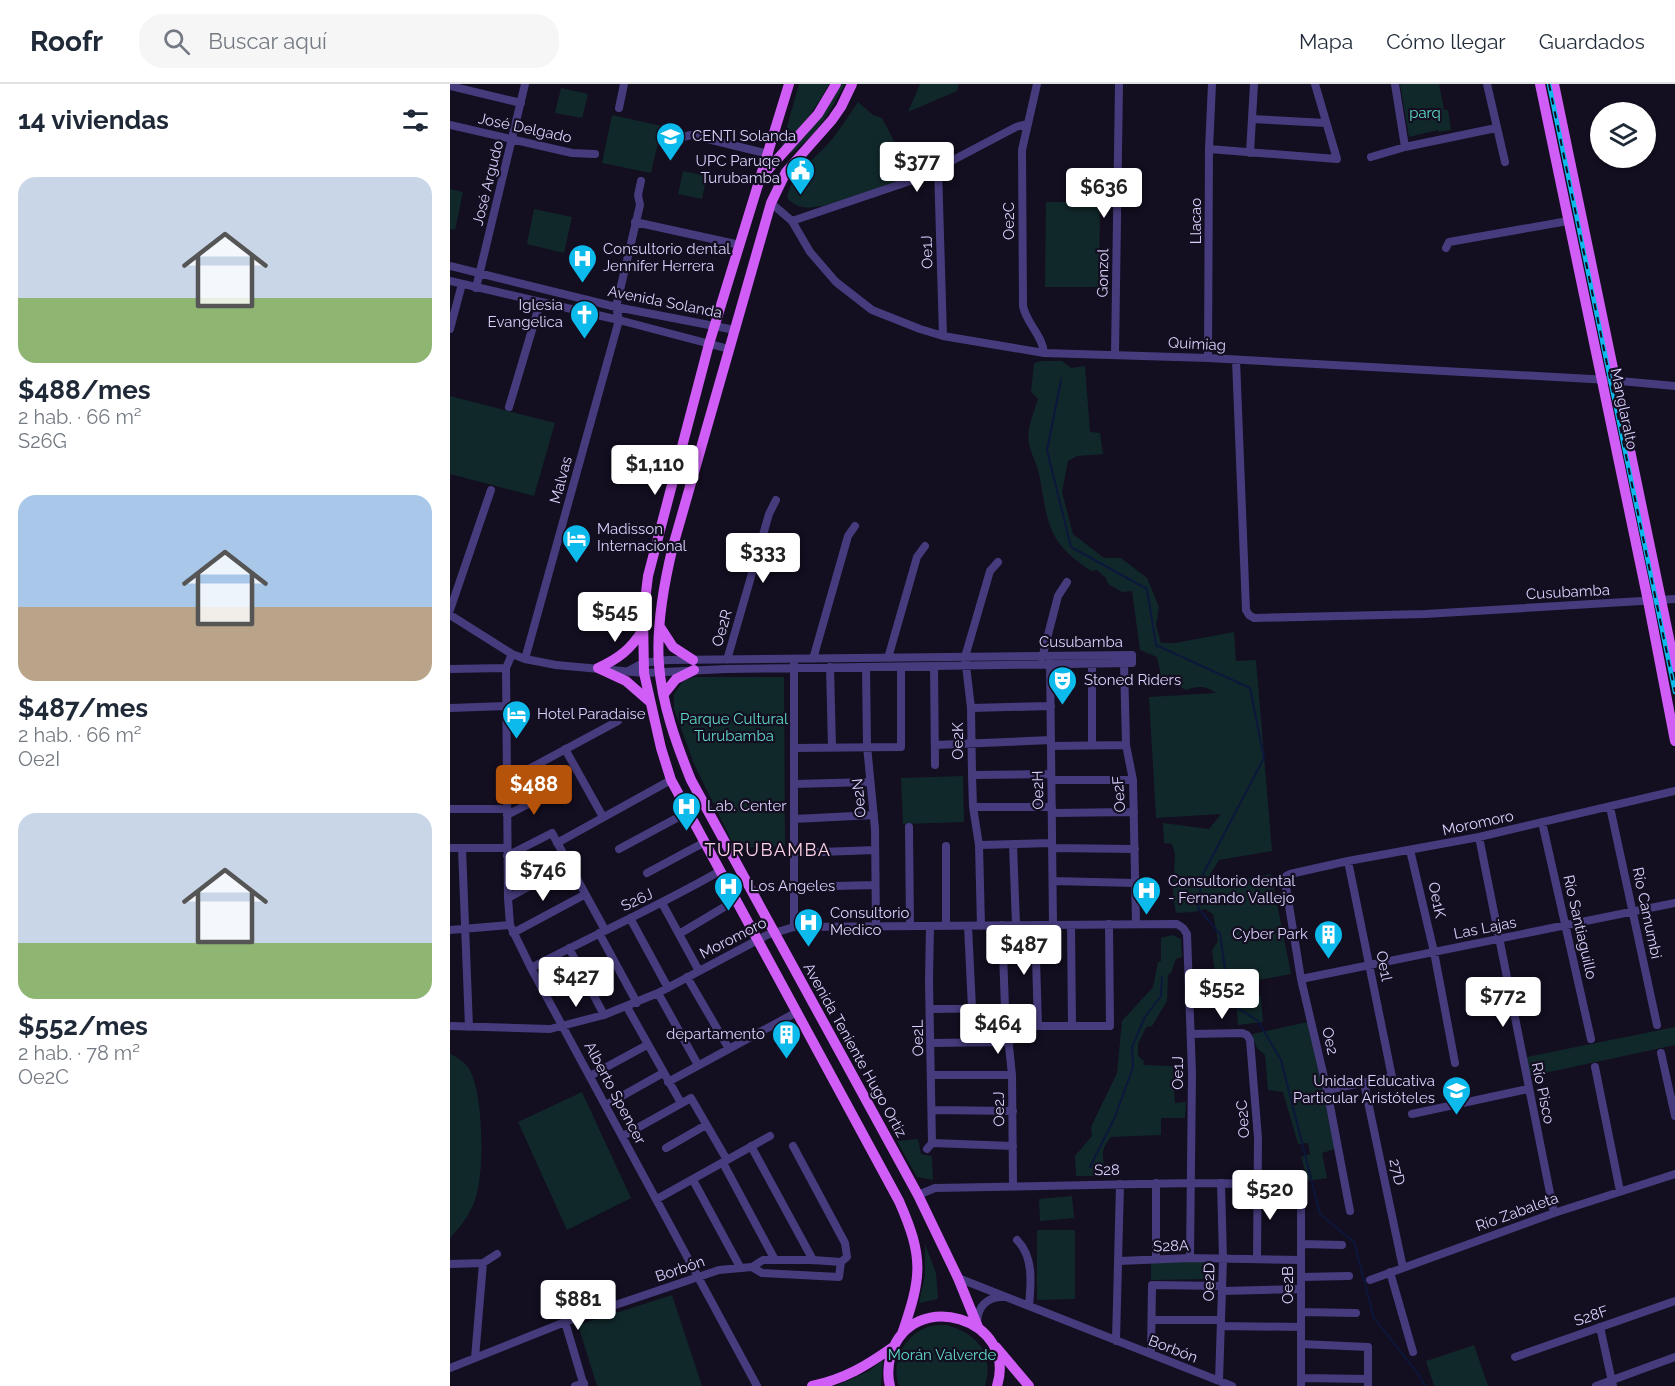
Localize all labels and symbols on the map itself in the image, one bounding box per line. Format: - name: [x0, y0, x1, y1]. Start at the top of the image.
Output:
- park label: parq: [1409, 104, 1441, 122]
- street label: José Delgado: [477, 109, 573, 147]
- school or university icon: CENTI Solanda: [655, 120, 687, 162]
- place label: CENTI Solanda: [692, 127, 796, 145]
- street label: José Argudo: [469, 139, 507, 227]
- pin: $377: [881, 142, 953, 193]
- place label: UPC Paruqe Turubamba: [696, 152, 780, 187]
- public building icon: UPC Paruqe Turubamba: [785, 154, 817, 196]
- pin: $636: [1068, 168, 1140, 219]
- street label: Llacao: [1187, 198, 1205, 244]
- street label: Oe2C: [1000, 202, 1018, 240]
- street label: Oe1J: [917, 235, 937, 269]
- place label: Consultorio dental Jennifer Herrera: [603, 240, 731, 275]
- hospital icon: Consultorio dental Jennifer Herrera: [566, 242, 598, 284]
- street label: Gonzol: [1094, 248, 1112, 297]
- street label: Avenida Solanda: [606, 282, 724, 322]
- place label: Iglesia Evangelica: [488, 296, 563, 331]
- church icon: Iglesia Evangelica: [568, 298, 600, 340]
- street label: Quimiag: [1168, 333, 1226, 355]
- street label: Manglaralto: [1607, 367, 1641, 451]
- pin: $1,110: [606, 445, 704, 496]
- street label: Malvas: [546, 454, 576, 506]
- place label: Madisson Internacional: [597, 520, 688, 555]
- hotel icon: Madisson Internacional: [560, 522, 592, 564]
- pin: $333: [727, 533, 799, 584]
- street label: Cusubamba: [1526, 581, 1610, 603]
- pin: $545: [579, 592, 651, 643]
- street label: Oe2R: [708, 607, 736, 649]
- street label: Cusubamba: [1039, 633, 1123, 651]
- theatre icon: Stoned Riders: [1047, 664, 1079, 706]
- place label: Stoned Riders: [1084, 671, 1181, 689]
- hotel icon: Hotel Paradaise: [500, 698, 532, 740]
- place label: Hotel Paradaise: [537, 705, 646, 723]
- park label: Parque Cultural Turubamba: [680, 710, 789, 745]
- street label: Oe2K: [949, 722, 967, 760]
- pin: $488: [498, 765, 570, 816]
- street label: Oe2H: [1029, 770, 1047, 810]
- street label: Oe2F: [1109, 775, 1129, 813]
- street label: Oe2N: [848, 778, 870, 818]
- hospital icon: Lab. Center: [670, 790, 702, 832]
- place label: Lab. Center: [707, 797, 787, 815]
- street label: Moromoro: [1441, 807, 1515, 839]
- district label: TURUBAMBA: [705, 839, 831, 860]
- pin: $746: [507, 851, 579, 902]
- street label: Río Camumbi: [1629, 866, 1665, 960]
- hospital icon: Los Angeles: [713, 870, 745, 912]
- place label: Consultorio dental - Fernando Vallejo: [1168, 872, 1296, 907]
- street label: Río Santiaguillo: [1559, 873, 1601, 981]
- hospital icon: Consultorio dental - Fernando Vallejo: [1131, 874, 1163, 916]
- place label: Los Angeles: [750, 877, 835, 895]
- street label: Oe1K: [1424, 880, 1450, 920]
- street label: S26J: [618, 885, 656, 915]
- place label: Consultorio Medico: [830, 904, 910, 939]
- hospital icon: Consultorio Medico: [793, 906, 825, 948]
- street label: Moromoro: [697, 913, 769, 962]
- street label: Las Lajas: [1452, 913, 1518, 943]
- building icon: Cyber Park: [1313, 918, 1345, 960]
- pin: $487: [988, 925, 1060, 976]
- place label: Cyber Park: [1232, 925, 1308, 943]
- street label: Oe1l: [1372, 949, 1396, 984]
- pin: $427: [540, 957, 612, 1008]
- street label: Avenida Teniente Hugo Ortiz: [799, 960, 911, 1140]
- pin: $552: [1186, 969, 1258, 1020]
- pin: $772: [1467, 977, 1539, 1028]
- pin: $464: [962, 1004, 1034, 1055]
- building icon: departamento: [770, 1018, 802, 1060]
- street label: Oe2L: [909, 1019, 927, 1056]
- place label: departamento: [666, 1025, 765, 1043]
- street label: Oe2: [1318, 1025, 1342, 1057]
- street label: Alberto Spencer: [580, 1039, 650, 1148]
- street label: Oe1J: [1169, 1056, 1187, 1090]
- street label: Río Pisco: [1528, 1060, 1558, 1126]
- place label: Unidad Educativa Particular Aristóteles: [1293, 1072, 1435, 1107]
- school or university icon: Unidad Educativa Particular Aristóteles: [1440, 1074, 1472, 1116]
- street label: Oe2J: [990, 1091, 1008, 1127]
- street label: Oe2C: [1233, 1099, 1253, 1139]
- street label: 27D: [1385, 1157, 1409, 1187]
- street label: S28: [1094, 1161, 1120, 1179]
- pin: $520: [1234, 1170, 1306, 1221]
- street label: Río Zabaleta: [1473, 1189, 1561, 1235]
- street label: S28A: [1153, 1236, 1189, 1256]
- street label: Borbón: [653, 1252, 707, 1286]
- street label: Oe2D: [1200, 1262, 1218, 1301]
- street label: Oe2B: [1279, 1266, 1297, 1304]
- pin: $881: [542, 1280, 614, 1331]
- street label: S28F: [1572, 1302, 1610, 1330]
- street label: Borbón: [1146, 1331, 1200, 1367]
- park label: Morán Valverde: [888, 1346, 996, 1364]

